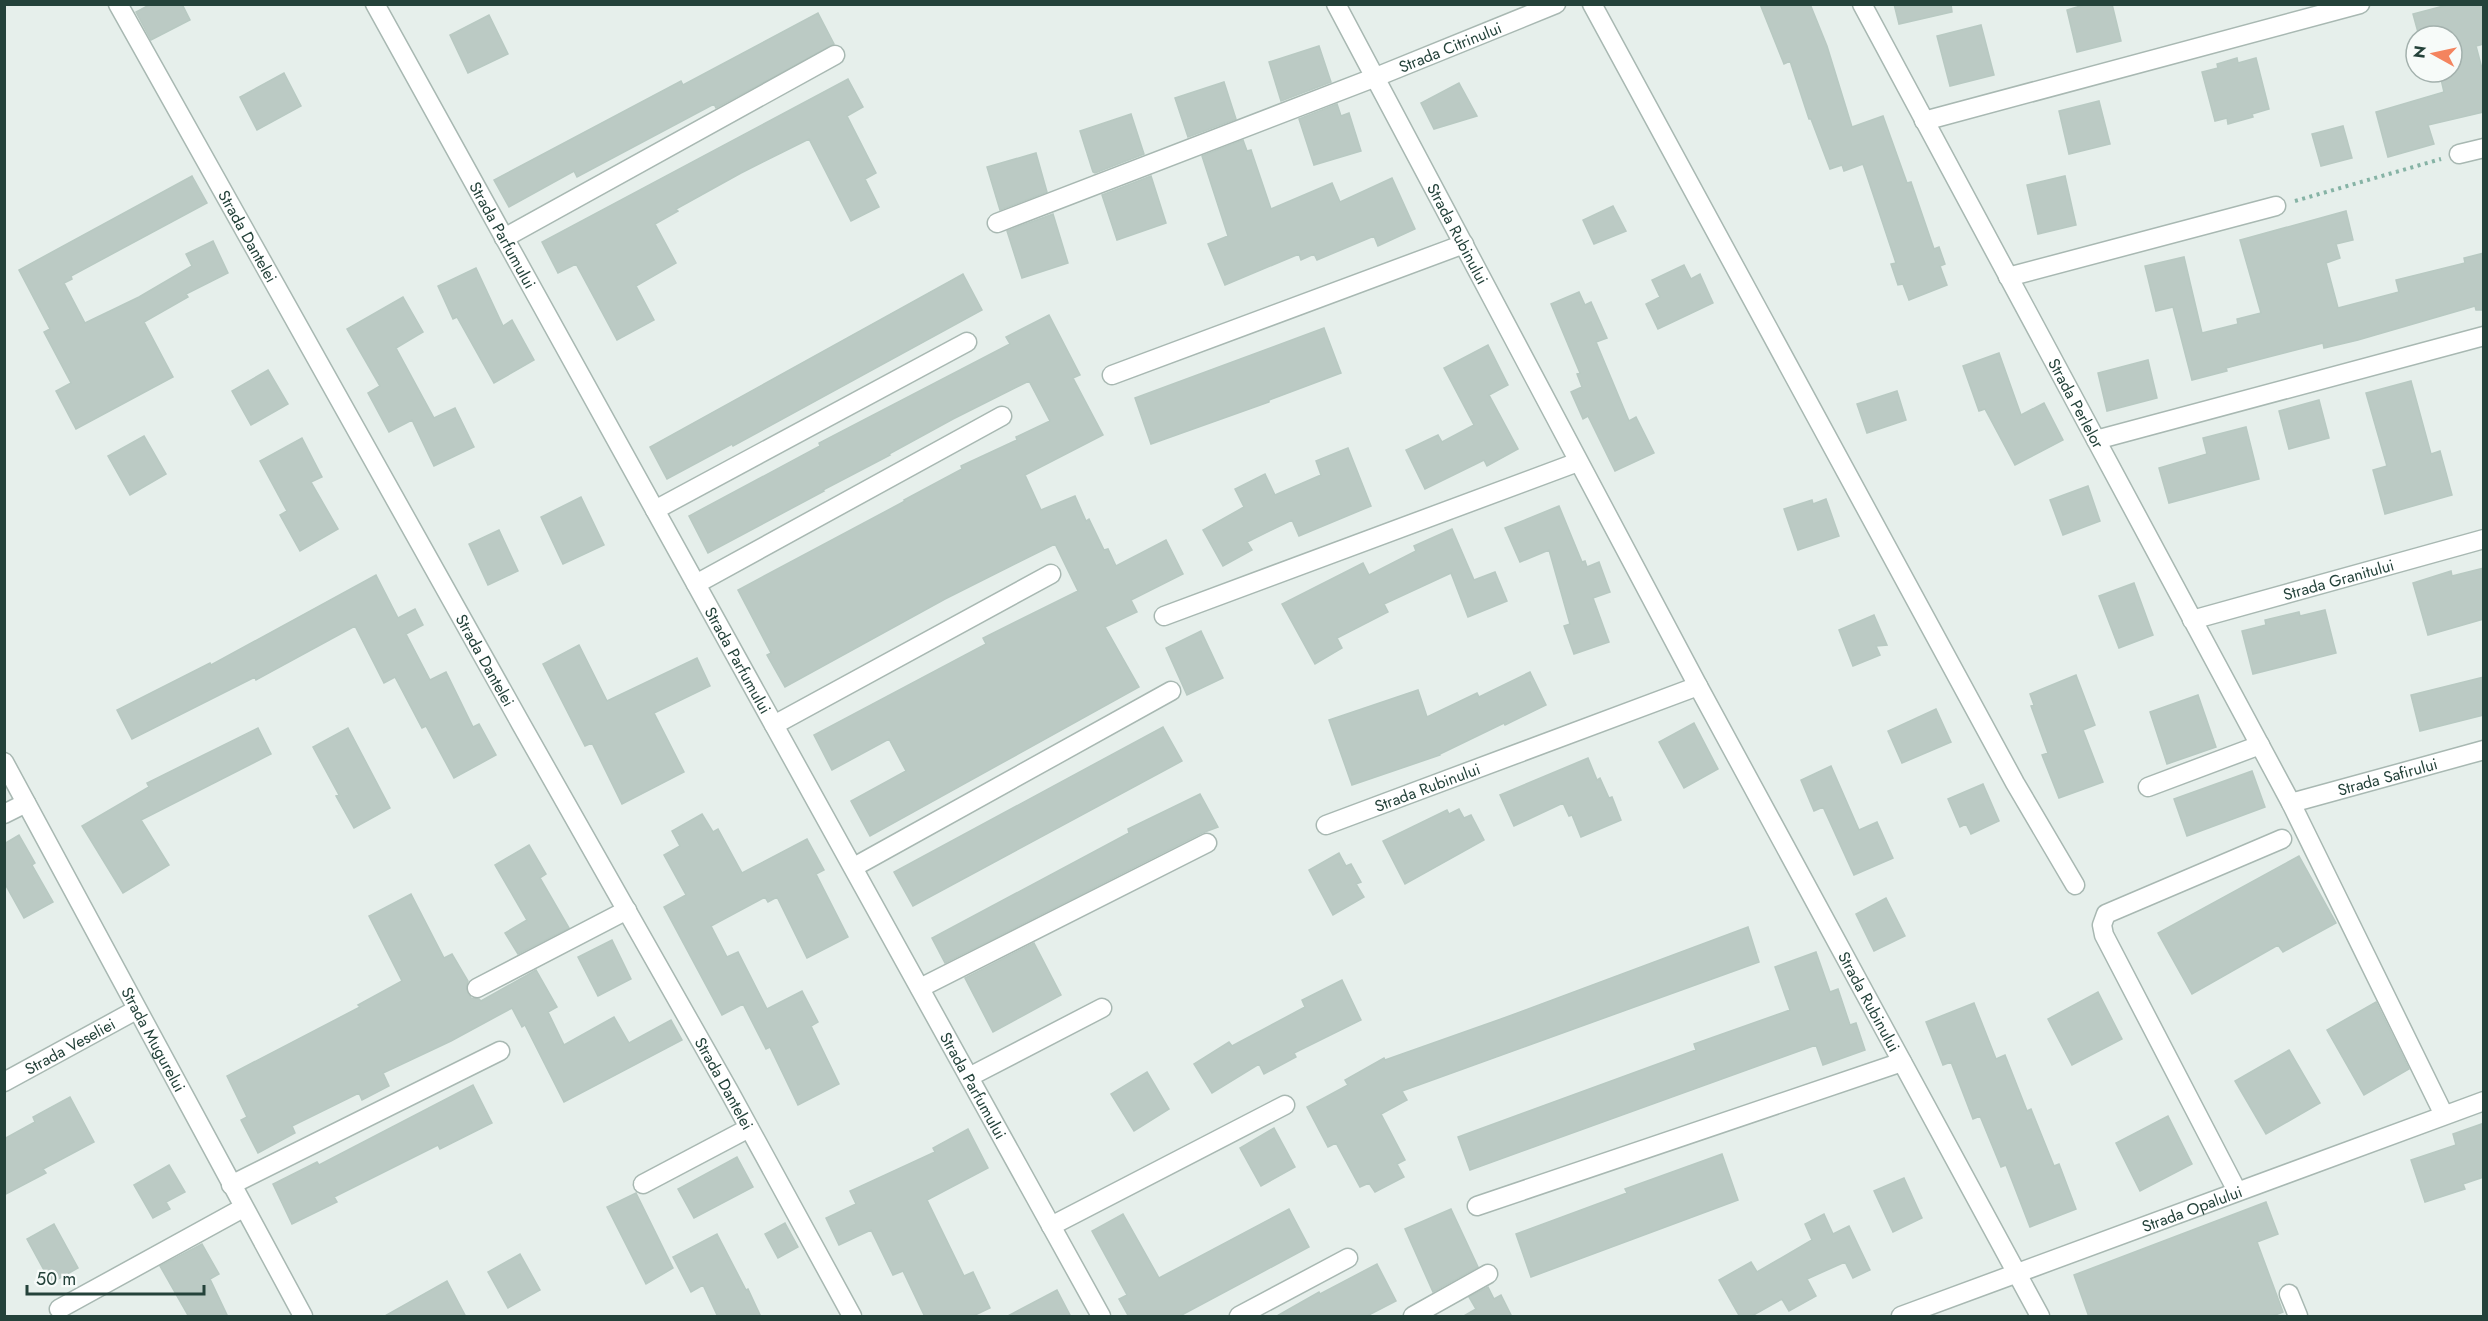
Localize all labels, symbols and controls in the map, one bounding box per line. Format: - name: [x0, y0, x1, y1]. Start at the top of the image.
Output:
- street label: Strada Citrinului: [1395, 16, 1505, 79]
- north arrow: [2404, 24, 2464, 84]
- text: N: [2407, 44, 2432, 60]
- street label: Strada Parfumului: [463, 178, 541, 293]
- street label: Strada Rubinului: [1421, 179, 1494, 288]
- street label: Strada Dantelei: [212, 186, 283, 287]
- street label: Strada Perlelor: [2042, 354, 2110, 453]
- street label: Strada Granitului: [2281, 554, 2397, 606]
- street label: Strada Parfumului: [699, 603, 777, 718]
- street label: Strada Dantelei: [450, 610, 520, 711]
- street label: Strada Safirului: [2335, 752, 2440, 802]
- street label: Strada Rubinului: [1371, 757, 1483, 818]
- street label: Strada Rubinului: [1832, 947, 1905, 1056]
- street label: Strada Mugurelui: [115, 983, 191, 1096]
- street label: Strada Veseliei: [21, 1012, 119, 1081]
- street label: Strada Parfumului: [934, 1028, 1012, 1143]
- street label: Strada Dantelei: [689, 1033, 759, 1134]
- street label: Strada Opalului: [2139, 1180, 2245, 1238]
- scale bar: [27, 1258, 204, 1296]
- text: 50 m: [36, 1266, 76, 1292]

